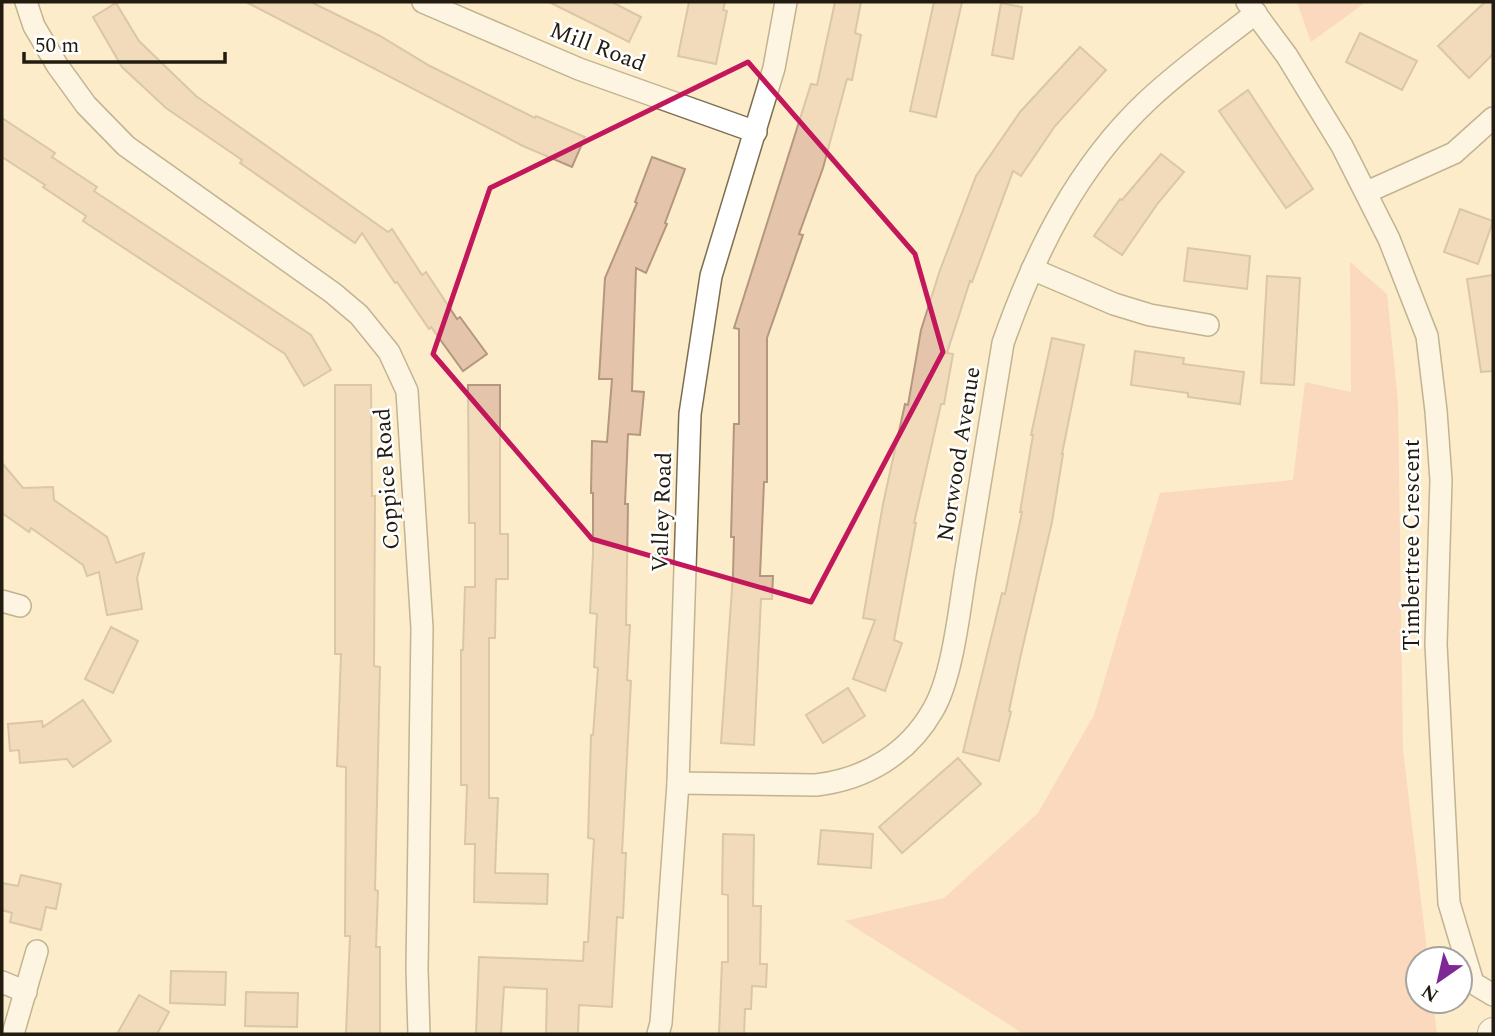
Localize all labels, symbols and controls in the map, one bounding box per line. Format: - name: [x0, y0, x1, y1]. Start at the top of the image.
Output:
- street label: Mill Road: [544, 13, 651, 82]
- scale bar: [24, 21, 226, 65]
- text: 50 m: [35, 30, 79, 62]
- street label: Norwood Avenue: [928, 364, 991, 544]
- street label: Coppice Road: [365, 407, 410, 551]
- street label: Timbertree Crescent: [1395, 439, 1430, 651]
- street label: Valley Road: [643, 451, 682, 573]
- north arrow: [1404, 945, 1474, 1015]
- text: N: [1416, 976, 1445, 1009]

